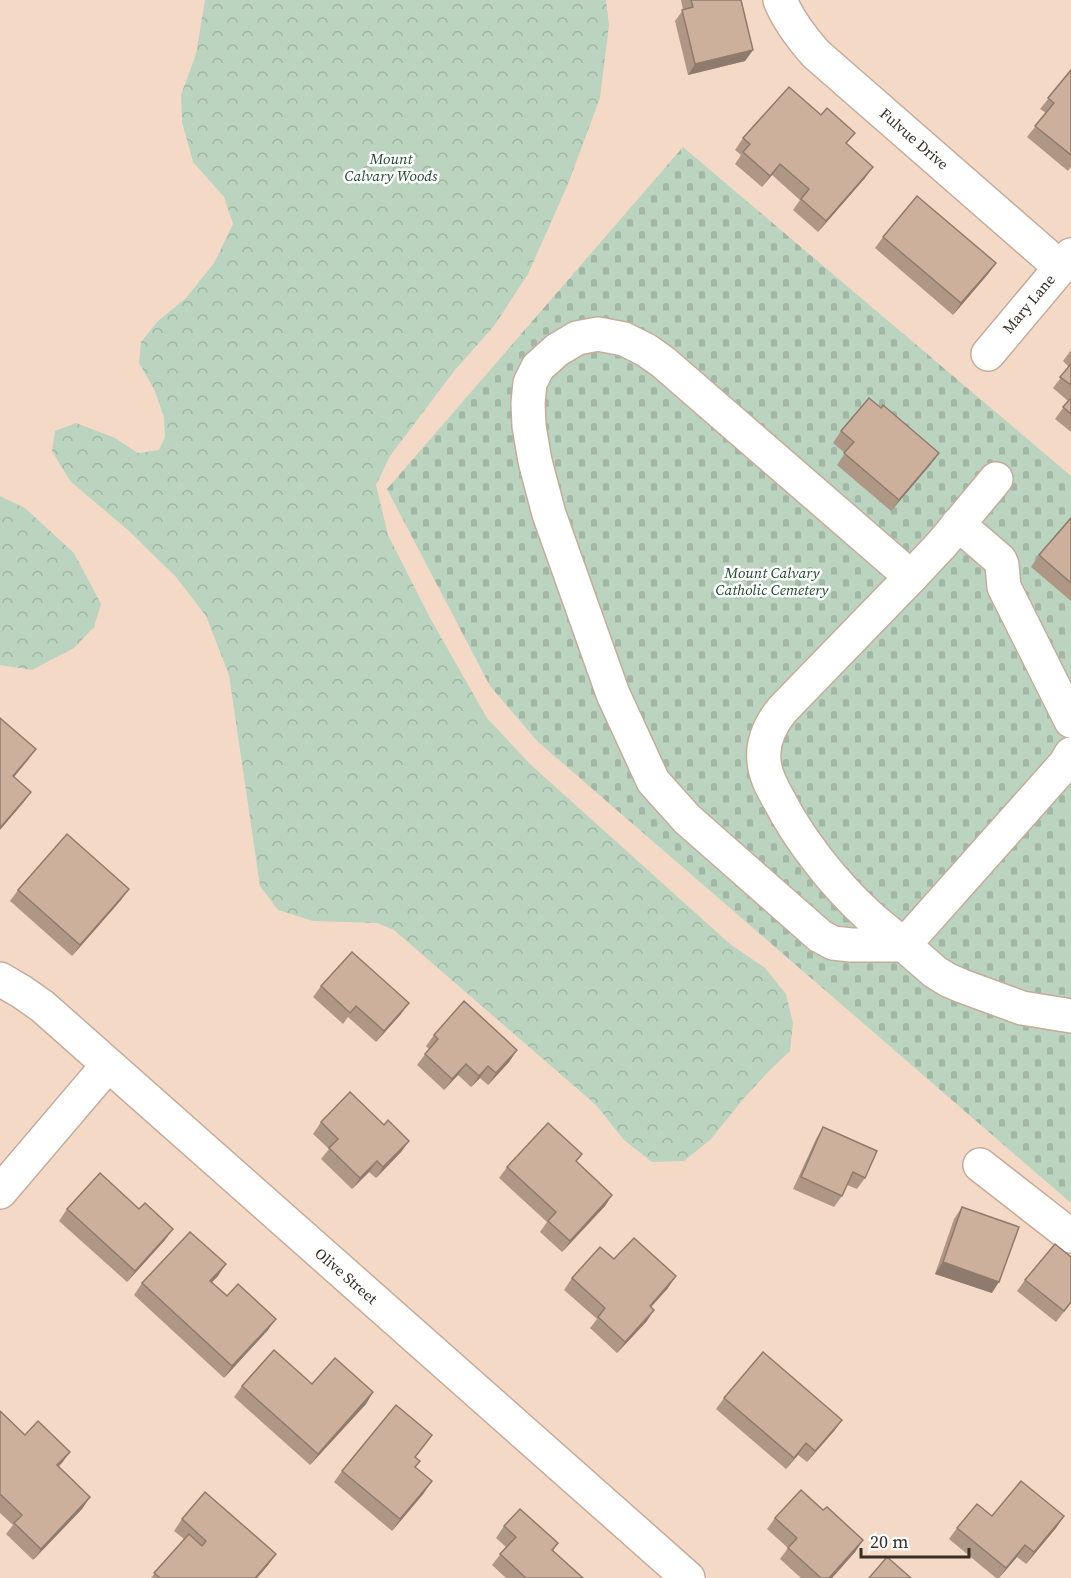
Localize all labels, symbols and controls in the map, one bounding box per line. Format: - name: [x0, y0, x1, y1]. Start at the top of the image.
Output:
- street label: Fulvue Drive: [875, 103, 954, 175]
- park label: Mount Calvary Woods: [345, 148, 438, 186]
- street label: Mary Lane: [998, 269, 1060, 338]
- park label: Mount Calvary Catholic Cemetery: [716, 562, 829, 600]
- street label: Olive Street: [311, 1243, 382, 1309]
- scale bar: [861, 1521, 969, 1559]
- text: 20 m: [870, 1529, 908, 1554]

